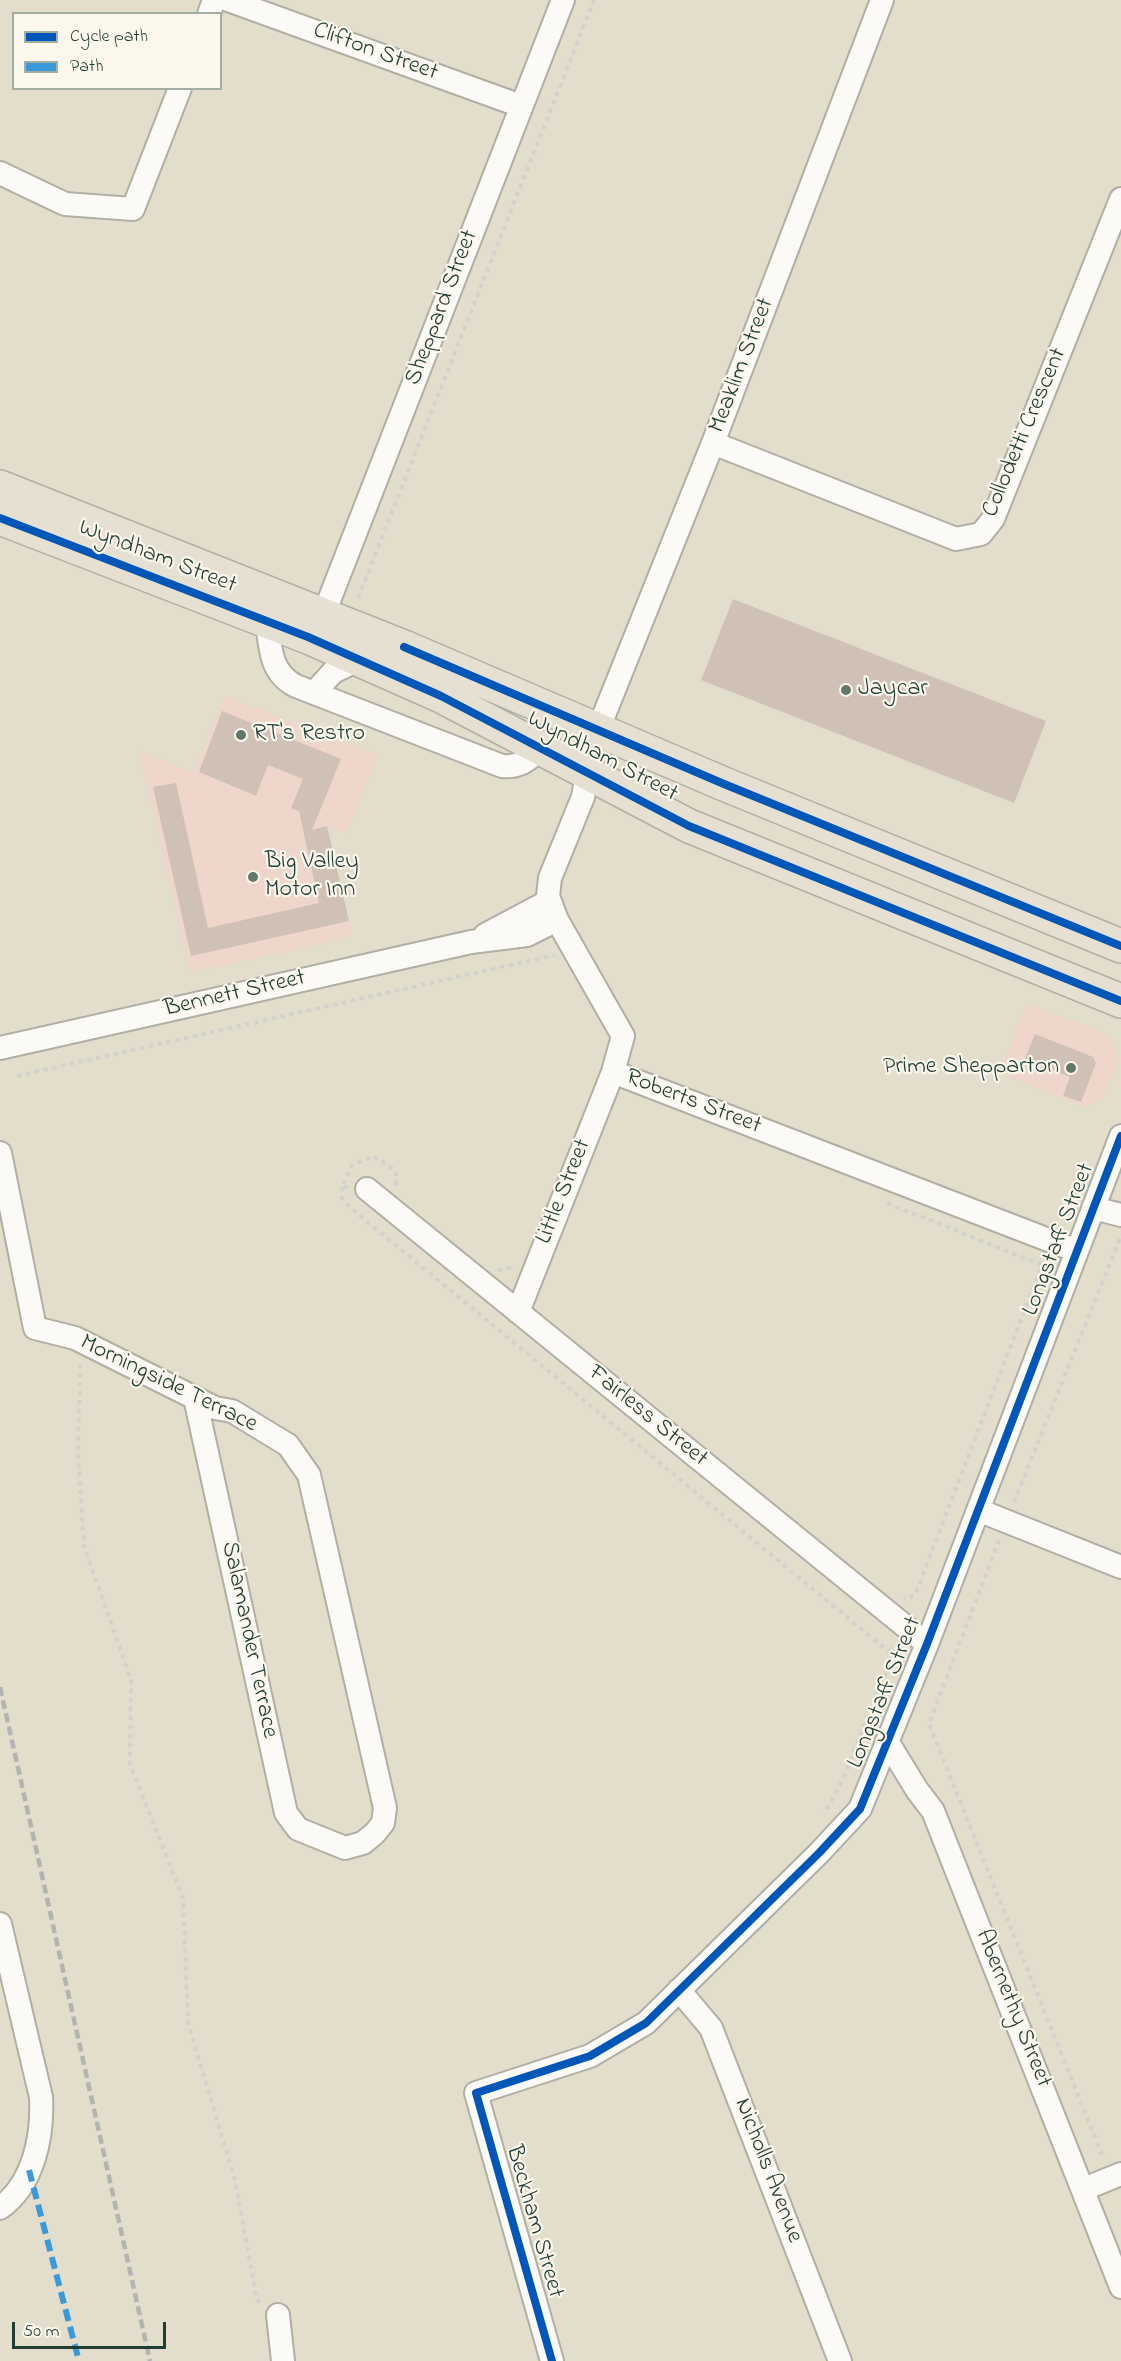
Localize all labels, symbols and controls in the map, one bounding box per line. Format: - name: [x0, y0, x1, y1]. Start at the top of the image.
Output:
- legend: [12, 12, 222, 90]
- street label: Clifton Street: [309, 17, 441, 89]
- text: Cycle path: [70, 24, 148, 50]
- text: Path: [70, 54, 104, 80]
- street label: Sheppard Street: [400, 226, 486, 390]
- street label: Meaklim Street: [704, 294, 782, 438]
- street label: Collodetti Crescent: [977, 344, 1075, 522]
- street label: Wyndham Street: [74, 515, 240, 601]
- place label: Jaycar: [858, 676, 928, 704]
- marker: Jaycar: [839, 683, 853, 697]
- street label: Wyndham Street: [522, 706, 682, 810]
- place label: RT's Restro: [253, 721, 365, 749]
- marker: RT's Restro: [234, 728, 248, 742]
- place label: Big Valley Motor Inn: [265, 849, 359, 905]
- marker: Big Valley Motor Inn: [246, 870, 260, 884]
- street label: Bennett Street: [162, 965, 308, 1025]
- place label: Prime Shepparton: [883, 1054, 1059, 1082]
- marker: Prime Shepparton: [1064, 1061, 1078, 1075]
- street label: Roberts Street: [621, 1064, 765, 1142]
- street label: Little Street: [531, 1135, 599, 1249]
- street label: Longstaff Street: [1018, 1160, 1102, 1320]
- street label: Morningside Terrace: [75, 1330, 261, 1440]
- street label: Fairless Street: [581, 1360, 713, 1474]
- street label: Salamander Terrace: [213, 1539, 283, 1741]
- street label: Longstaff Street: [843, 1613, 929, 1773]
- street label: Abernethy Street: [967, 1926, 1057, 2092]
- street label: Nicholls Avenue: [726, 2095, 808, 2247]
- street label: Beckham Street: [497, 2142, 569, 2302]
- scale bar: [15, 2310, 170, 2348]
- text: 50 m: [23, 2319, 60, 2345]

